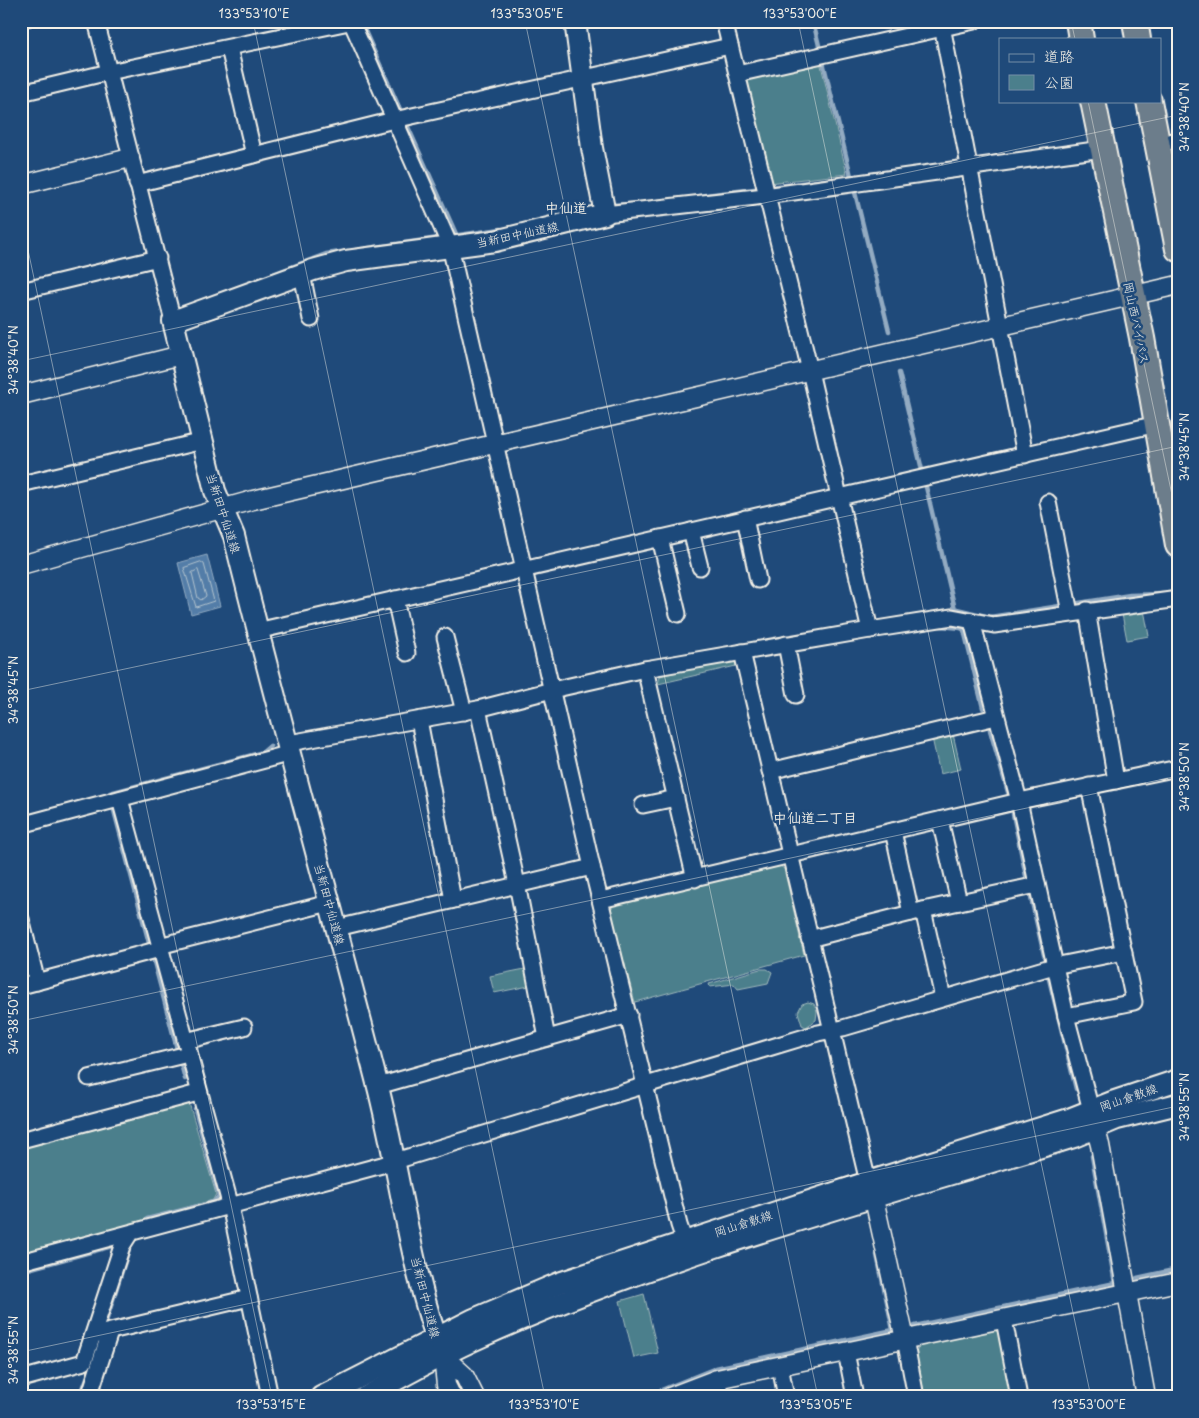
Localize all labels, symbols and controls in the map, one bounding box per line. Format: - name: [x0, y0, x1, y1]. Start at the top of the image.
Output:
- text: 133°53'10"E: [219, 4, 289, 22]
- text: 133°53'05"E: [490, 4, 564, 22]
- text: 133°53'00"E: [763, 4, 837, 22]
- legend: [999, 38, 1162, 102]
- text: 道路: [1044, 44, 1074, 67]
- text: 公園: [1044, 70, 1074, 93]
- text: 34°38'40"N: [1175, 82, 1193, 152]
- district label: 中仙道: [545, 197, 587, 218]
- street label: 当新田中仙道線: [474, 216, 560, 252]
- street label: 岡山西バイパス: [1119, 280, 1155, 366]
- text: 34°38'40"N: [4, 325, 22, 395]
- text: 34°38'45"N: [1175, 413, 1193, 481]
- street label: 当新田中仙道線: [202, 470, 246, 556]
- text: 34°38'45"N: [4, 656, 22, 724]
- text: 34°38'50"N: [1175, 742, 1193, 812]
- district label: 中仙道二丁目: [773, 807, 857, 828]
- street label: 当新田中仙道線: [310, 861, 350, 947]
- text: 34°38'50"N: [4, 985, 22, 1055]
- text: 34°38'55"N: [1175, 1073, 1193, 1141]
- street label: 岡山倉敷線: [1097, 1079, 1159, 1115]
- street label: 岡山倉敷線: [712, 1205, 774, 1241]
- street label: 当新田中仙道線: [407, 1254, 445, 1340]
- text: 34°38'55"N: [4, 1316, 22, 1384]
- text: 133°53'15"E: [236, 1395, 306, 1413]
- text: 133°53'10"E: [509, 1395, 579, 1413]
- text: 133°53'05"E: [779, 1395, 853, 1413]
- text: 133°53'00"E: [1052, 1395, 1126, 1413]

